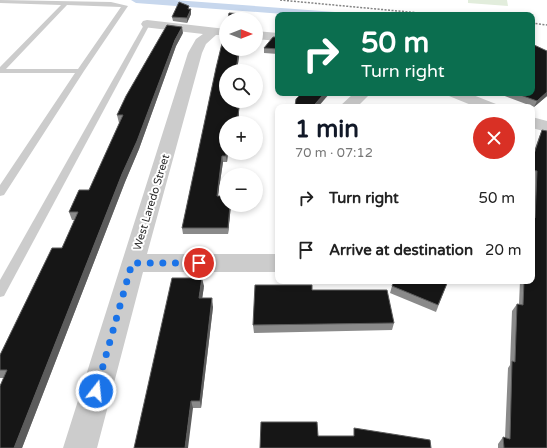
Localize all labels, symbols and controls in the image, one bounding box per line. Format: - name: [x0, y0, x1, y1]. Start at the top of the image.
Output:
- north arrow: [219, 12, 263, 56]
- map controls: [219, 12, 263, 212]
- text: 50 m: [361, 26, 429, 60]
- icon: right: [295, 28, 347, 80]
- text: Turn right: [361, 60, 445, 82]
- button: search: [219, 64, 263, 108]
- text: 1 min: [295, 115, 359, 144]
- button: +: [219, 116, 263, 160]
- button: close: [473, 117, 515, 159]
- text: 70 m · 07:12: [295, 145, 373, 161]
- street label: West Laredo Street: [131, 152, 172, 252]
- button: −: [219, 168, 263, 212]
- icon: right: [295, 187, 317, 209]
- text: Turn right: [329, 189, 399, 207]
- text: 50 m: [478, 189, 515, 207]
- icon: arrive: [295, 239, 317, 261]
- text: Arrive at destination: [329, 241, 473, 259]
- text: 20 m: [485, 241, 522, 259]
- pin: [182, 246, 216, 280]
- icon: arrive: [188, 252, 210, 274]
- position arrow: [75, 370, 117, 412]

